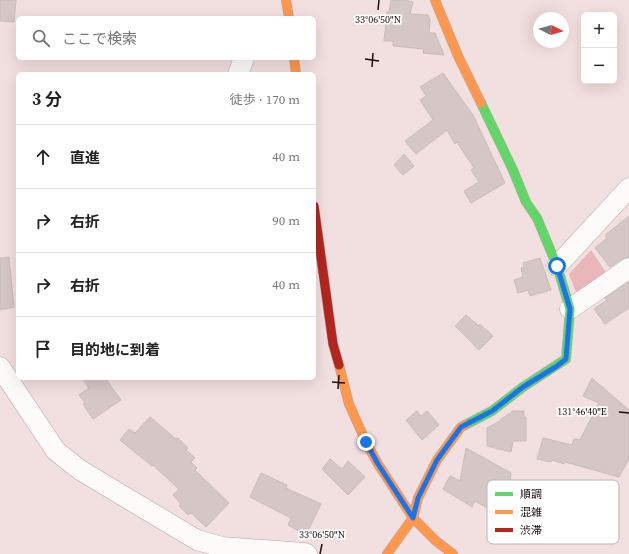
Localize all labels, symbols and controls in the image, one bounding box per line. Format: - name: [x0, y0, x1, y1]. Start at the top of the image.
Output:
- north arrow: [533, 12, 569, 48]
- map controls: [581, 12, 617, 84]
- button: +: [581, 12, 617, 48]
- text: 33°06'50"N: [355, 13, 401, 26]
- search box: [16, 16, 316, 60]
- icon: search: [30, 27, 52, 49]
- text: ここで検索: [62, 28, 137, 49]
- button: −: [581, 48, 617, 84]
- text: 3 分: [32, 87, 62, 111]
- text: 徒歩 · 170 m: [230, 91, 300, 108]
- icon: ahead: [32, 146, 54, 168]
- text: 直進: [70, 147, 100, 168]
- text: 40 m: [272, 148, 300, 165]
- icon: right: [32, 210, 54, 232]
- text: 右折: [70, 211, 100, 232]
- text: 90 m: [272, 212, 300, 229]
- route start: [548, 257, 566, 275]
- icon: right: [32, 274, 54, 296]
- text: 右折: [70, 275, 100, 296]
- text: 40 m: [272, 276, 300, 293]
- icon: arrive: [32, 338, 54, 360]
- text: 目的地に到着: [70, 339, 160, 360]
- text: 131°46'40"E: [557, 405, 607, 418]
- route end: [357, 433, 375, 451]
- legend: [487, 480, 619, 544]
- text: 順調: [520, 487, 542, 502]
- text: 混雑: [520, 505, 542, 520]
- text: 渋滞: [520, 523, 542, 538]
- text: 33°06'50"N: [299, 528, 345, 541]

